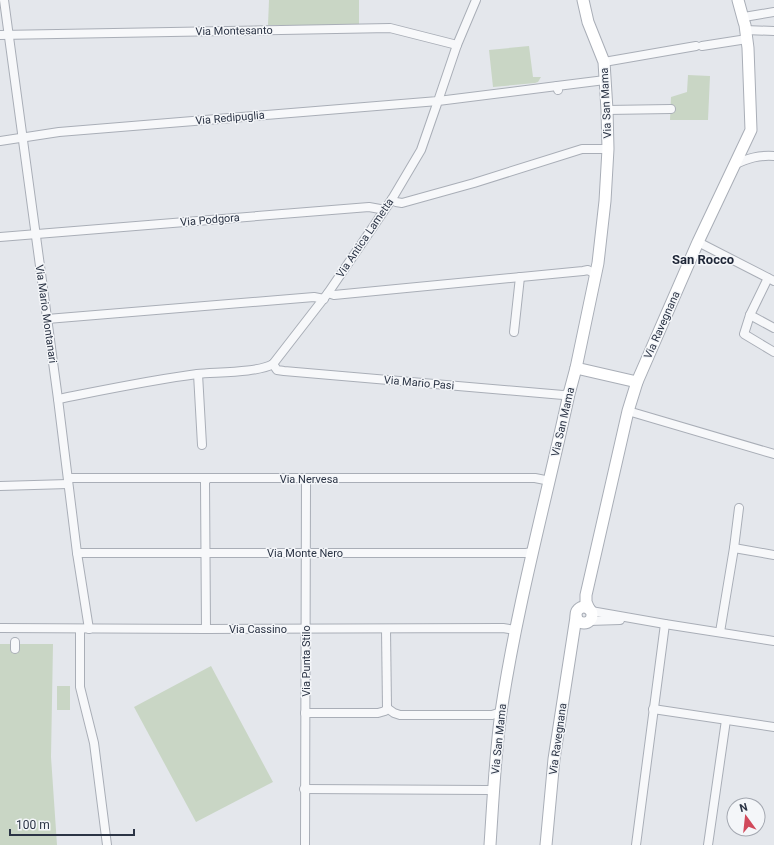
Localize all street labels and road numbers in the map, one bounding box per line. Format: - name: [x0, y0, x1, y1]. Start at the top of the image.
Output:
- street label: Via Montesanto: [195, 24, 273, 38]
- street label: Via San Mama: [598, 67, 614, 139]
- street label: Via Redipuglia: [195, 108, 265, 128]
- street label: Via Antica Lametta: [334, 196, 396, 280]
- street label: Via Podgora: [180, 211, 240, 229]
- street label: Via Mario Montanari: [33, 264, 59, 364]
- street label: Via Ravegnana: [641, 289, 683, 361]
- street label: Via Mario Pasi: [383, 373, 455, 393]
- street label: Via San Mama: [549, 386, 577, 458]
- street label: Via Nervesa: [280, 473, 338, 486]
- street label: Via Monte Nero: [267, 547, 343, 560]
- street label: Via Cassino: [229, 623, 287, 636]
- street label: Via Punta Stilo: [300, 625, 313, 697]
- street label: Via Ravegnana: [547, 702, 569, 776]
- street label: Via San Mama: [489, 703, 509, 775]

